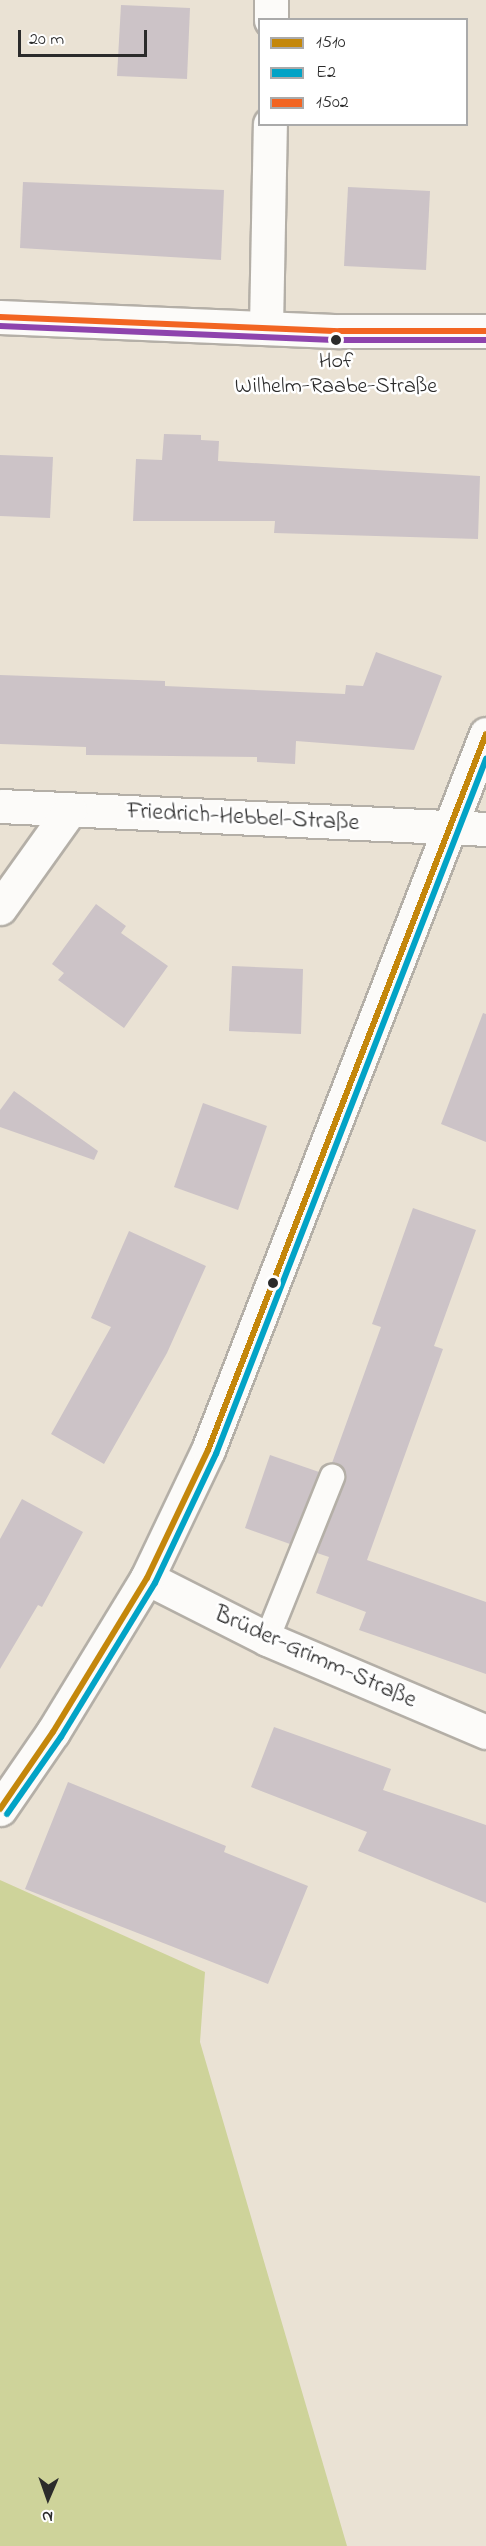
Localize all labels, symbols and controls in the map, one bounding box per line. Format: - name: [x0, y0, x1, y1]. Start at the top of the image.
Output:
- scale bar: [21, 18, 150, 56]
- legend: [258, 18, 468, 126]
- text: 20 m: [29, 27, 64, 53]
- text: 1510: [316, 30, 346, 56]
- text: E2: [316, 60, 336, 86]
- text: 1502: [316, 90, 349, 116]
- marker: Hof Wilhelm-Raabe-Straße: [330, 334, 342, 346]
- place label: Hof Wilhelm-Raabe-Straße: [235, 349, 437, 400]
- street label: Friedrich-Hebbel-Straße: [126, 798, 360, 838]
- unlabelled marker: [267, 1277, 279, 1289]
- street label: Brüder-Grimm-Straße: [209, 1600, 421, 1716]
- north arrow: [18, 2468, 78, 2528]
- text: N: [42, 2504, 53, 2528]

